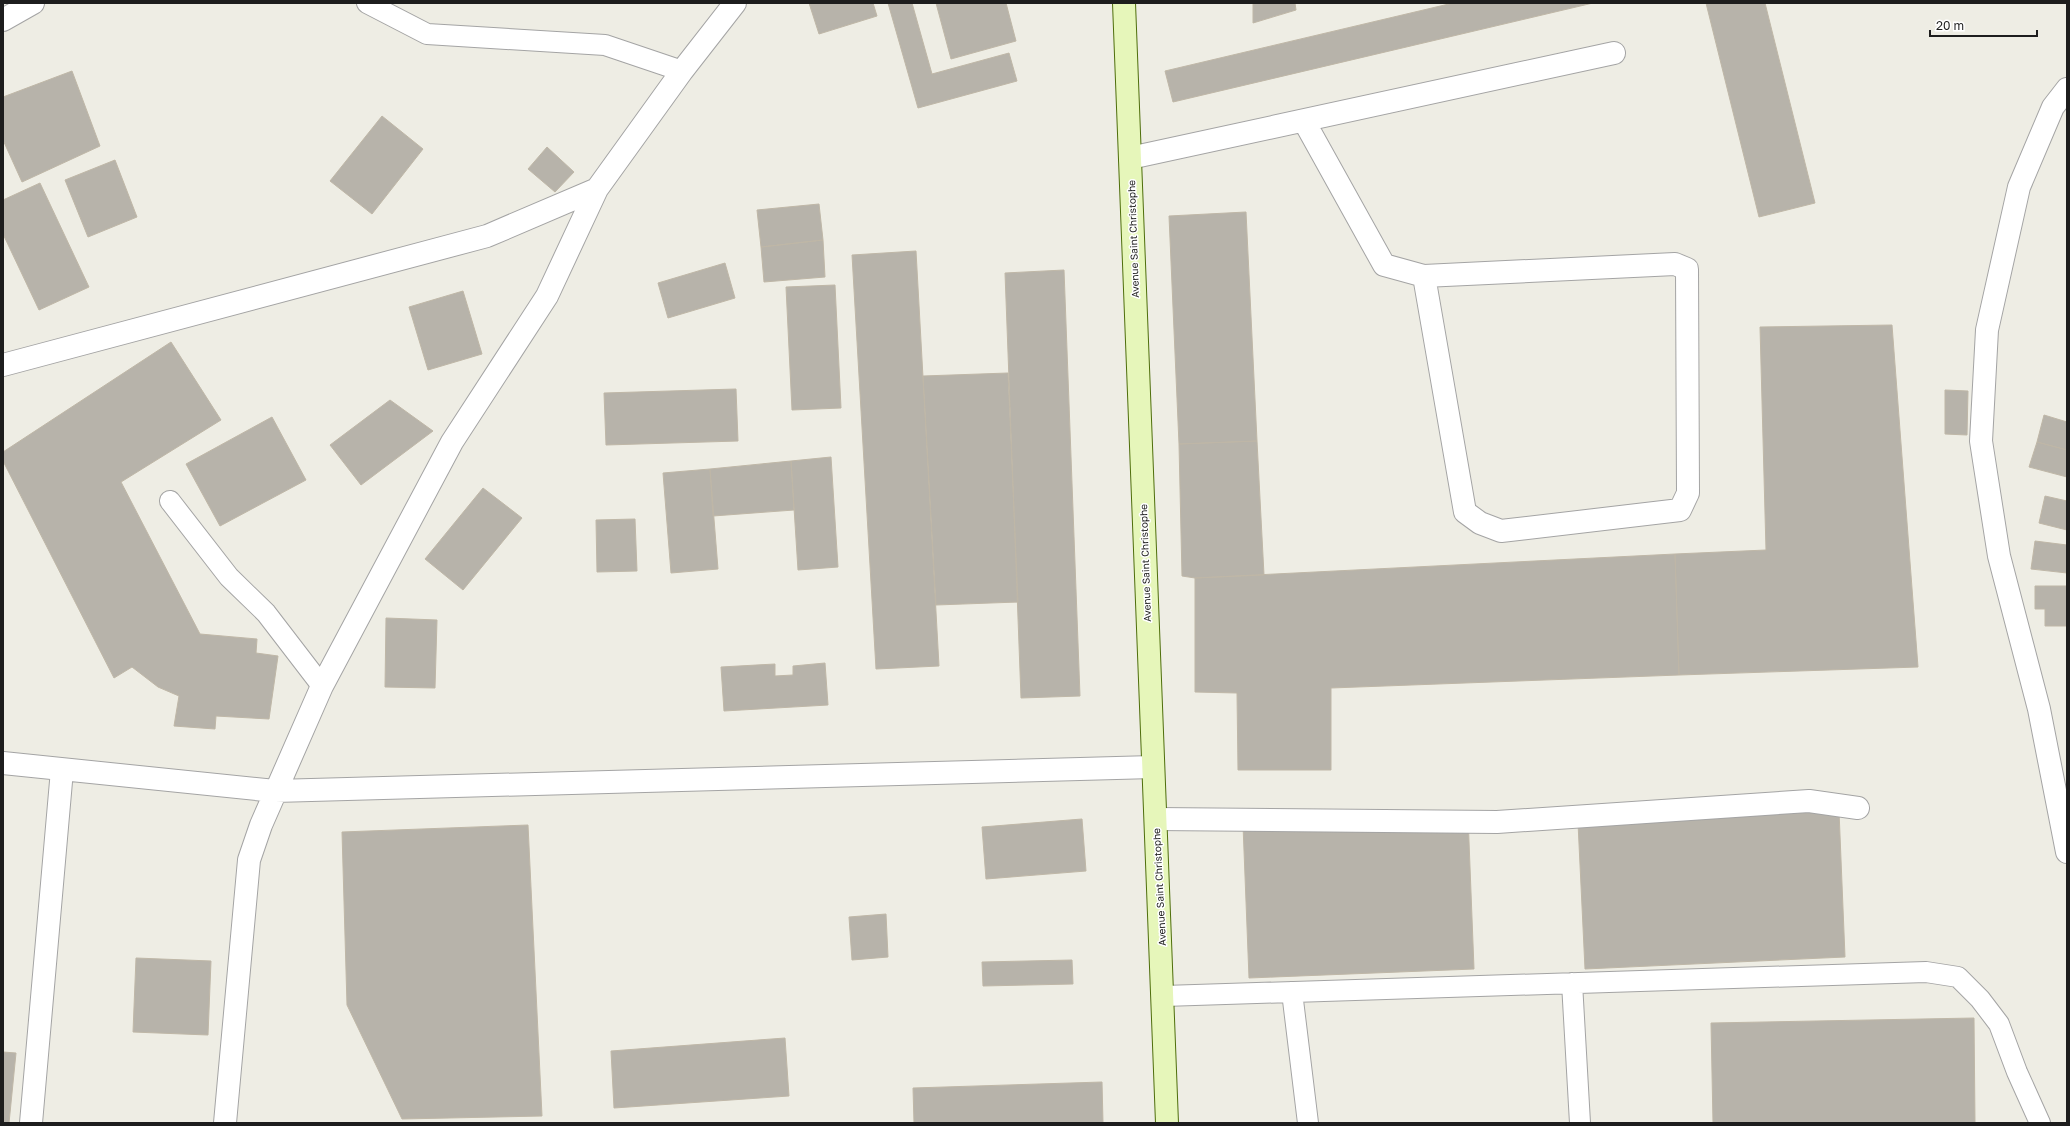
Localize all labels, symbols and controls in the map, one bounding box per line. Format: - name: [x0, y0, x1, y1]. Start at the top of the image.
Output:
- scale bar: [1930, 12, 2037, 38]
- text: 20 m: [1936, 18, 1964, 33]
- street label: Avenue Saint Christophe: [1125, 180, 1141, 298]
- street label: Avenue Saint Christophe: [1137, 504, 1153, 622]
- street label: Avenue Saint Christophe: [1150, 828, 1168, 946]

